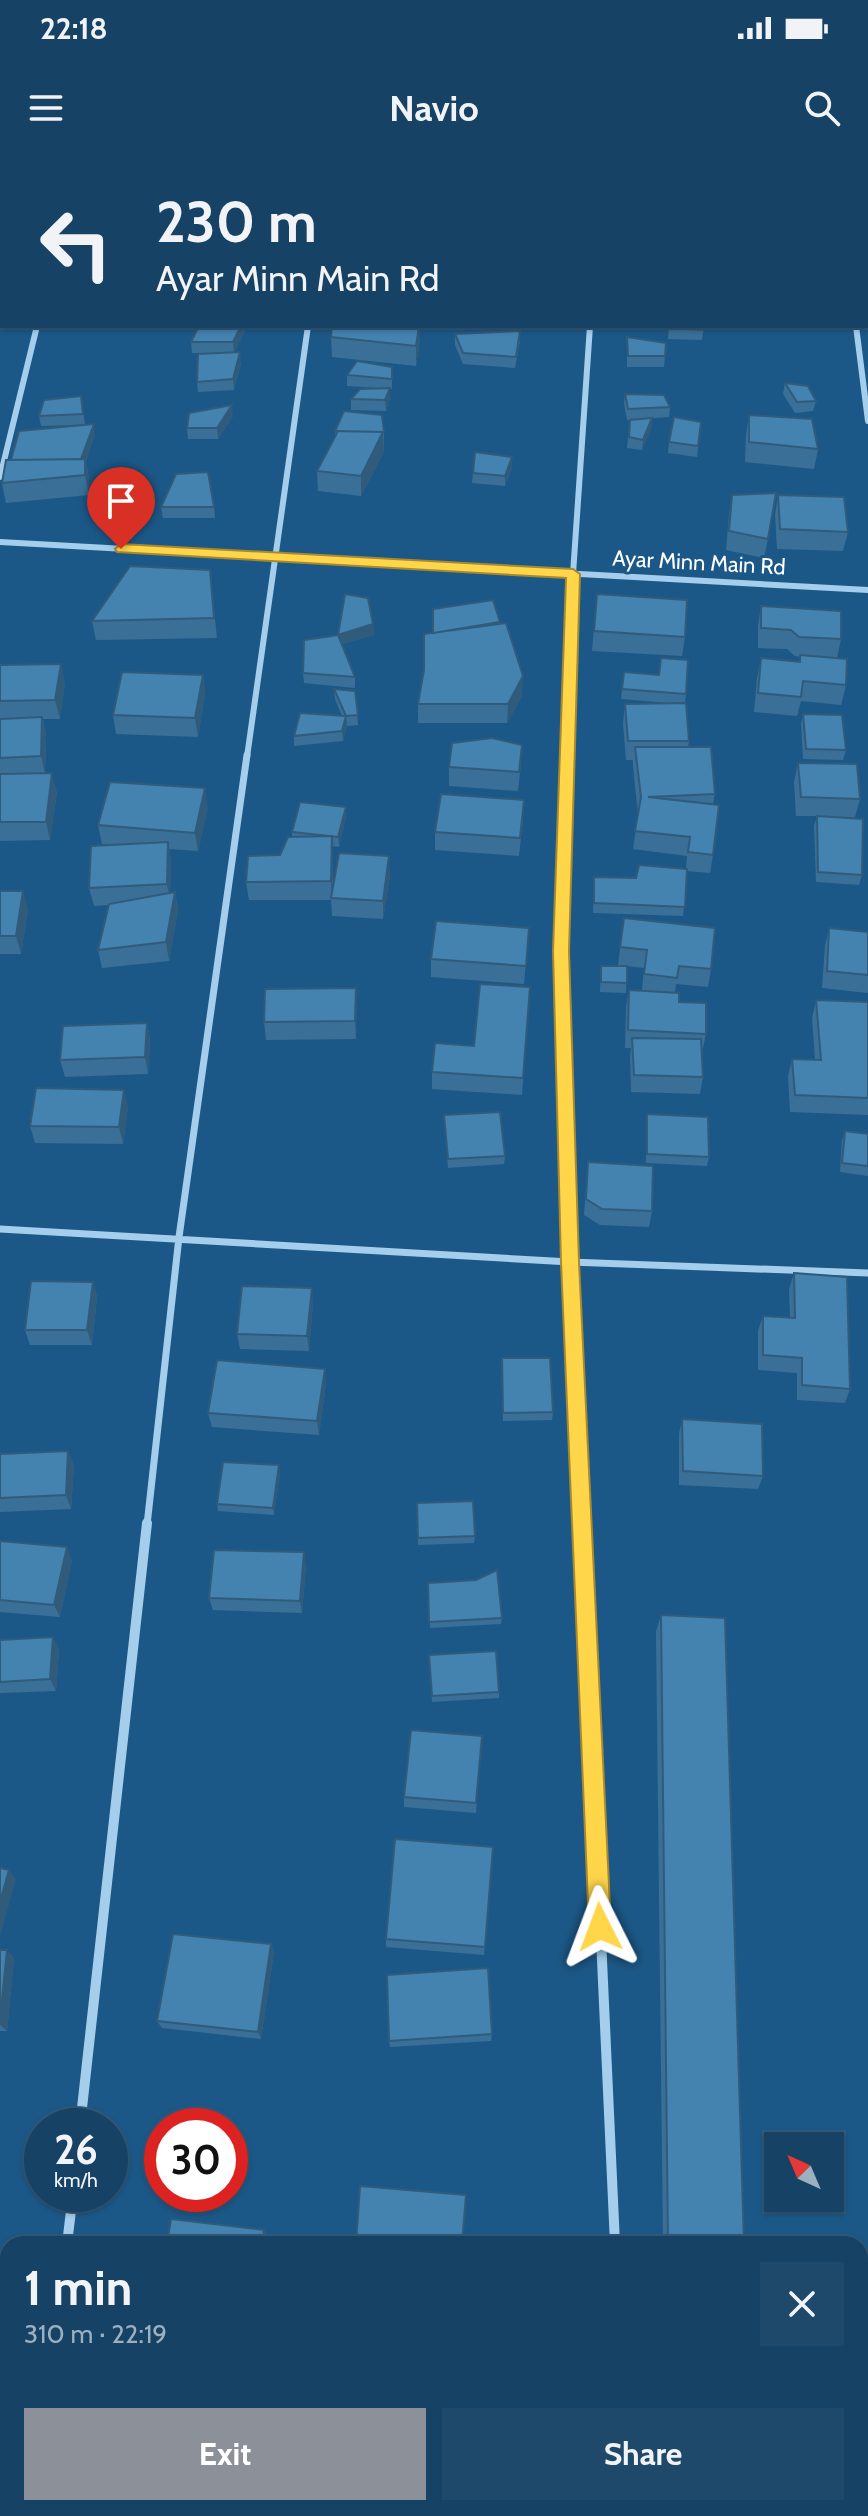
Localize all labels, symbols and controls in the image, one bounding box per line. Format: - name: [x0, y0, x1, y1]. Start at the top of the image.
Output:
- text: 22:18: [40, 10, 108, 47]
- icon: menu: [24, 86, 68, 130]
- text: Navio: [389, 86, 479, 130]
- icon: search: [800, 86, 844, 130]
- text: 230 m: [156, 188, 317, 256]
- icon: left: [24, 192, 128, 296]
- text: Ayar Minn Main Rd: [156, 256, 440, 300]
- pin: [87, 467, 155, 549]
- icon: arrive: [99, 479, 143, 523]
- street label: Ayar Minn Main Rd: [612, 544, 786, 581]
- position arrow: [558, 1885, 642, 1969]
- speed limit sign: 30: [144, 2108, 248, 2212]
- text: 26: [54, 2125, 98, 2174]
- north arrow: [764, 2132, 844, 2212]
- map controls: [764, 2132, 844, 2212]
- text: km/h: [54, 2168, 98, 2192]
- text: 1 min: [24, 2259, 132, 2317]
- button: close: [760, 2262, 844, 2346]
- text: 310 m · 22:19: [24, 2318, 167, 2350]
- button: Exit: [24, 2408, 426, 2500]
- button: Share: [442, 2408, 844, 2500]

